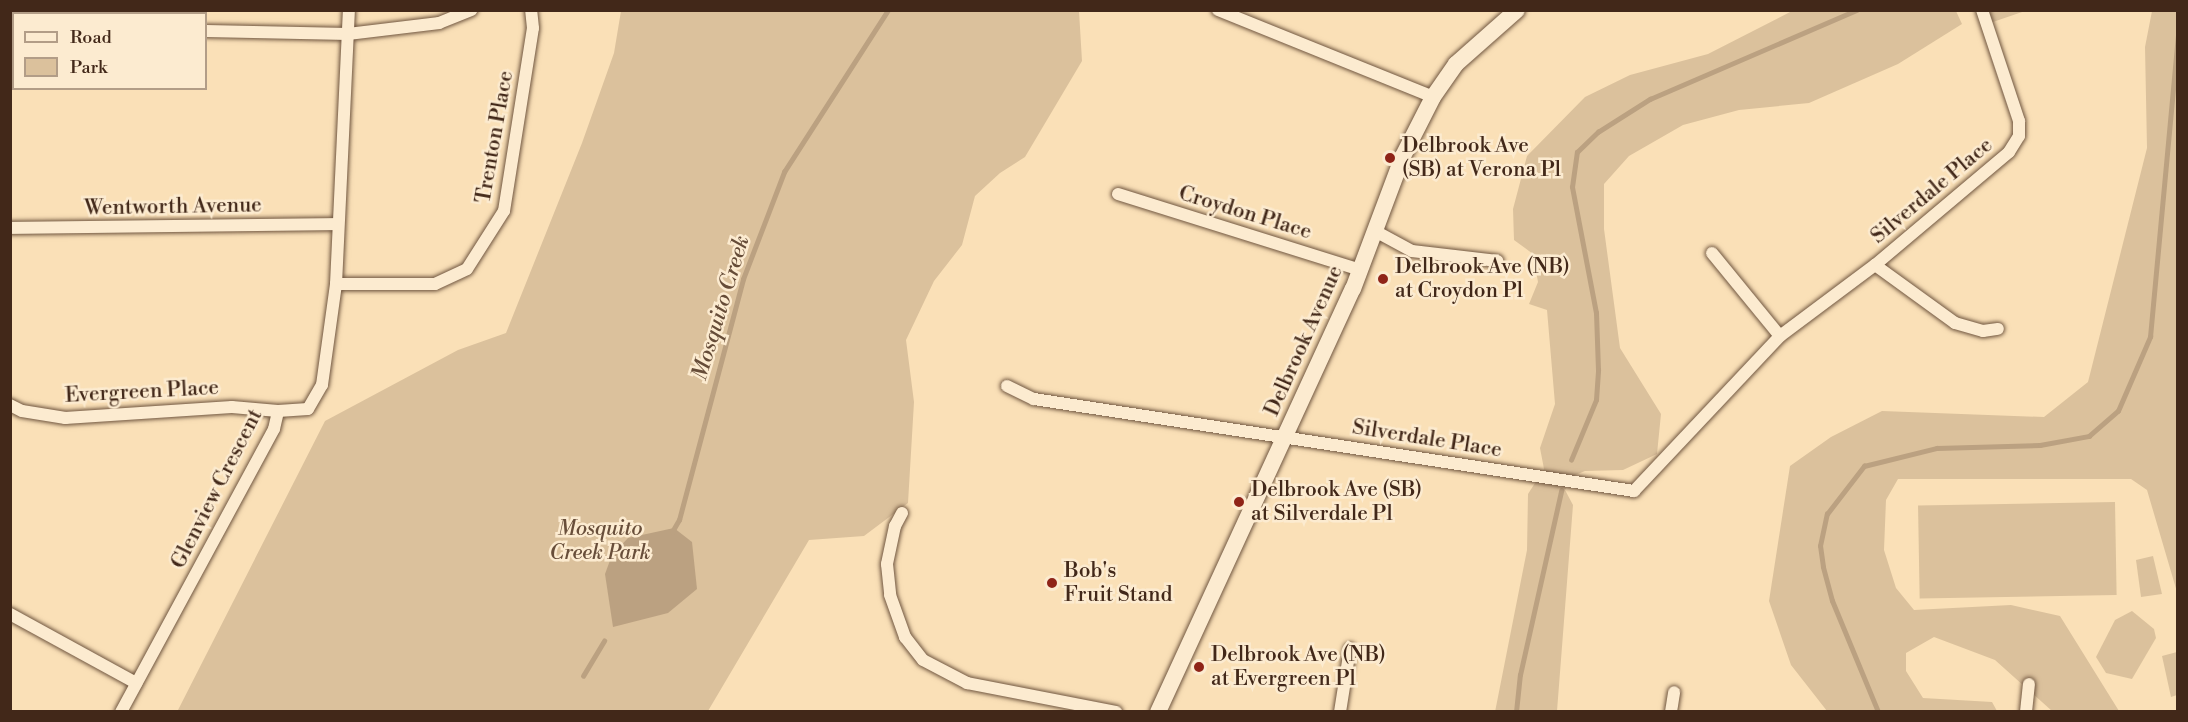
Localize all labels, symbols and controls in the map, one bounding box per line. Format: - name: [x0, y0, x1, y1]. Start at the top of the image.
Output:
- legend: [12, 12, 207, 90]
- text: Road: [70, 26, 112, 49]
- text: Park: [70, 56, 107, 79]
- street label: Trenton Place: [471, 69, 519, 205]
- place label: Delbrook Ave (SB) at Verona Pl: [1402, 133, 1561, 183]
- street label: Silverdale Place: [1866, 133, 1998, 249]
- marker: Delbrook Ave (SB) at Verona Pl: [1383, 151, 1397, 165]
- street label: Croydon Place: [1176, 181, 1314, 245]
- street label: Wentworth Avenue: [84, 193, 262, 221]
- water label: Mosquito Creek: [686, 233, 756, 383]
- place label: Delbrook Ave (NB) at Croydon Pl: [1395, 254, 1570, 304]
- street label: Delbrook Avenue: [1260, 262, 1348, 420]
- marker: Delbrook Ave (NB) at Croydon Pl: [1376, 272, 1390, 286]
- street label: Evergreen Place: [64, 375, 220, 409]
- street label: Glenview Crescent: [166, 405, 268, 573]
- street label: Silverdale Place: [1350, 415, 1504, 463]
- place label: Delbrook Ave (SB) at Silverdale Pl: [1251, 477, 1422, 527]
- marker: Delbrook Ave (SB) at Silverdale Pl: [1232, 495, 1246, 509]
- park label: Mosquito Creek Park: [550, 516, 650, 566]
- place label: Bob's Fruit Stand: [1064, 558, 1173, 608]
- marker: Bob's Fruit Stand: [1045, 576, 1059, 590]
- place label: Delbrook Ave (NB) at Evergreen Pl: [1211, 642, 1386, 692]
- marker: Delbrook Ave (NB) at Evergreen Pl: [1192, 660, 1206, 674]

